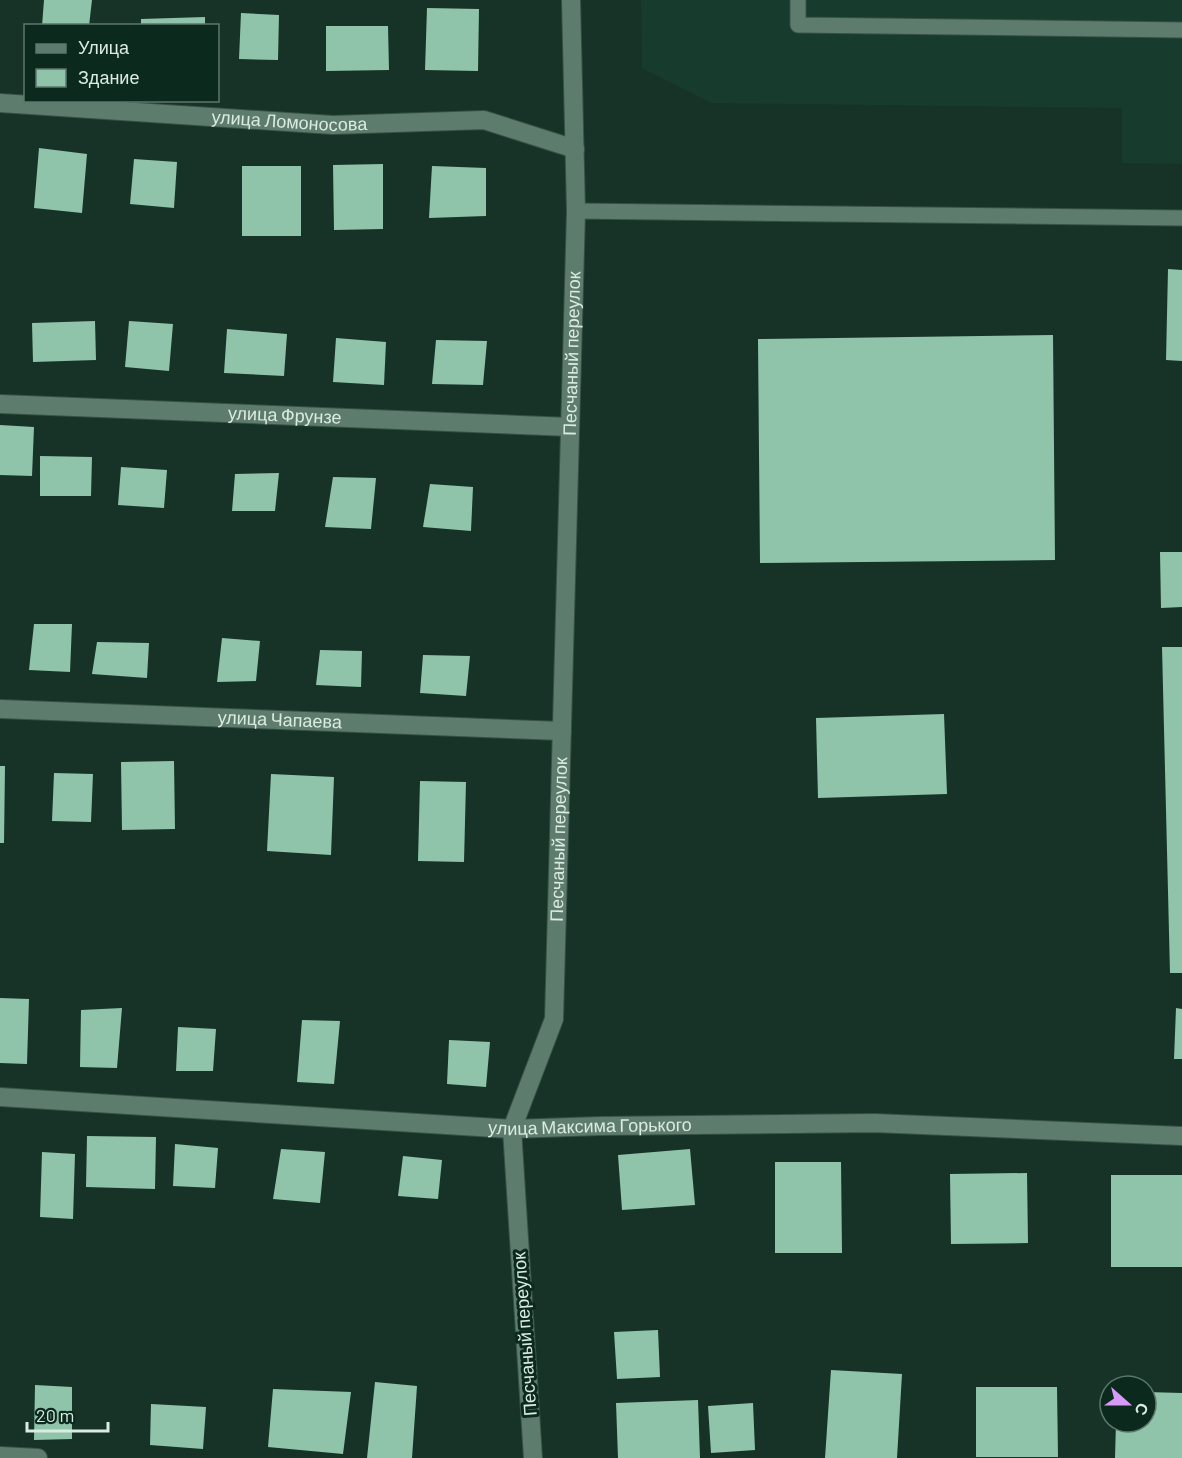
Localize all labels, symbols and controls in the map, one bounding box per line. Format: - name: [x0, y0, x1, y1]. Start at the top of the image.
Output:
- legend: [24, 24, 219, 102]
- text: Улица: [78, 36, 130, 58]
- text: Здание: [78, 66, 139, 88]
- street label: улица Ломоносова: [211, 105, 369, 135]
- street label: Песчаный переулок: [558, 271, 584, 436]
- street label: улица Фрунзе: [228, 401, 342, 428]
- street label: улица Чапаева: [217, 706, 343, 732]
- street label: Песчаный переулок: [545, 757, 571, 922]
- street label: улица Максима Горького: [488, 1113, 692, 1139]
- street label: Песчаный переулок: [507, 1251, 541, 1417]
- north arrow: [1098, 1374, 1158, 1434]
- scale bar: [27, 1395, 108, 1433]
- text: С: [1131, 1401, 1153, 1419]
- text: 20 m: [36, 1404, 74, 1426]

